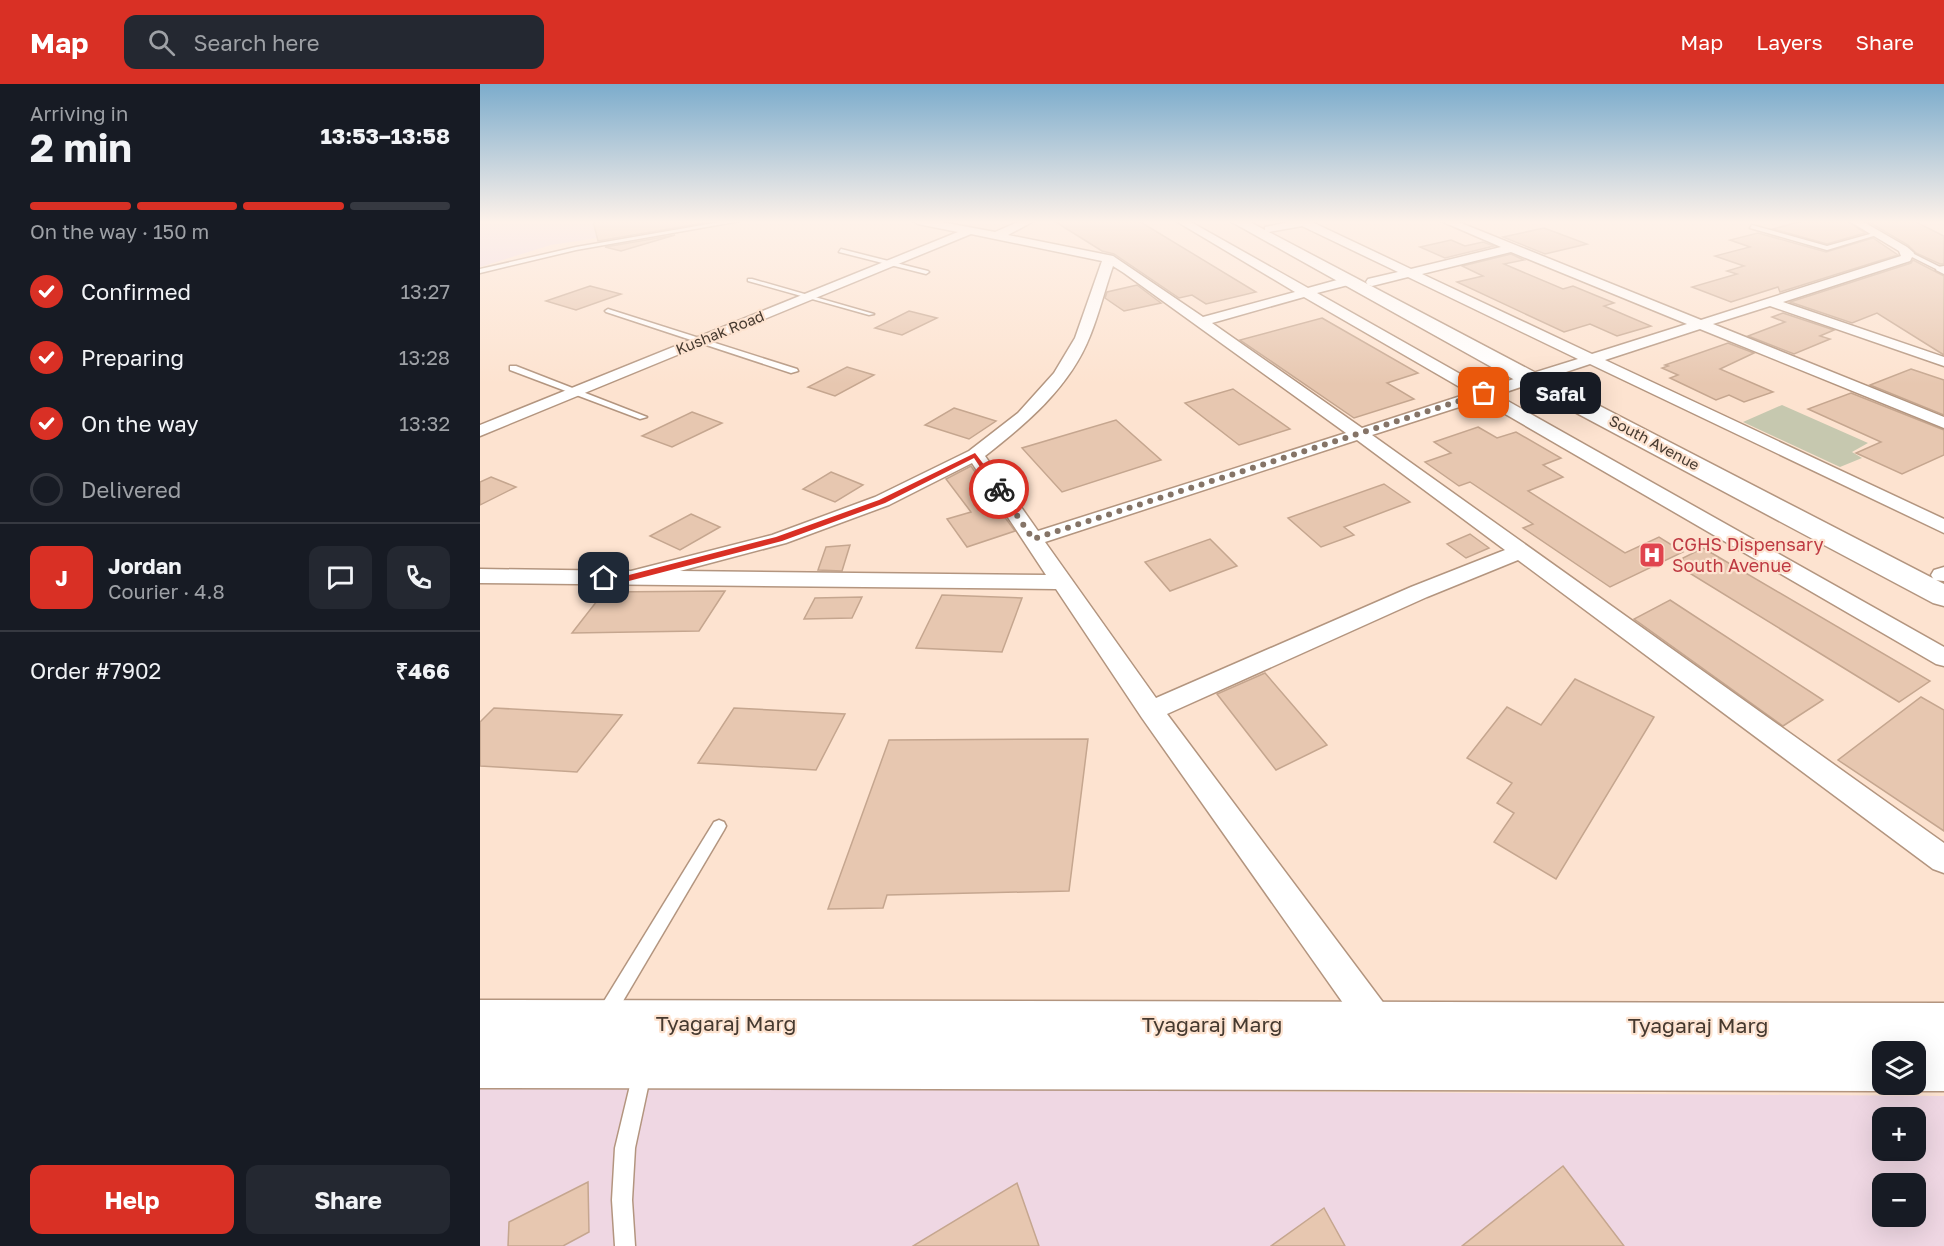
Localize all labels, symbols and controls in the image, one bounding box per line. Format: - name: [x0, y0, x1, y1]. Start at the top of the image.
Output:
- search box: [124, 15, 544, 69]
- text: Map: [30, 26, 88, 59]
- icon: search: [145, 26, 178, 59]
- text: Search here: [193, 29, 319, 56]
- text: Map: [1680, 29, 1723, 55]
- text: Layers: [1756, 29, 1823, 55]
- text: Share: [1856, 29, 1914, 55]
- text: Arriving in: [30, 101, 128, 125]
- text: 13:53–13:58: [320, 122, 450, 149]
- text: 2 min: [30, 124, 132, 171]
- text: On the way · 150 m: [30, 219, 209, 243]
- icon: check: [30, 275, 63, 308]
- text: Confirmed: [81, 278, 191, 305]
- text: 13:27: [400, 279, 450, 303]
- street label: Kushak Road: [673, 306, 766, 358]
- icon: check: [30, 341, 63, 374]
- text: Preparing: [81, 344, 184, 371]
- text: 13:28: [399, 345, 450, 369]
- pin: [1458, 367, 1509, 418]
- callout: Safal: [1520, 372, 1601, 414]
- icon: bag: [1467, 376, 1500, 409]
- text: Safal: [1535, 381, 1586, 405]
- icon: check: [30, 407, 63, 440]
- text: On the way: [81, 410, 199, 437]
- text: 13:32: [399, 411, 450, 435]
- street label: South Avenue: [1606, 411, 1703, 474]
- courier: [969, 459, 1029, 519]
- icon: bike: [983, 473, 1016, 506]
- text: Delivered: [81, 476, 181, 503]
- place label: CGHS Dispensary South Avenue: [1672, 533, 1824, 576]
- hospital icon: CGHS Dispensary South Avenue: [1637, 540, 1667, 570]
- button: chat: [309, 546, 372, 609]
- button: phone: [387, 546, 450, 609]
- text: Jordan: [108, 552, 182, 579]
- pin: [578, 552, 629, 603]
- icon: home: [587, 561, 620, 594]
- text: J: [55, 564, 68, 591]
- text: Courier · 4.8: [108, 579, 225, 603]
- text: Order #7902: [30, 657, 161, 684]
- text: ₹466: [396, 657, 450, 684]
- street label: Tyagaraj Marg: [656, 1010, 796, 1036]
- street label: Tyagaraj Marg: [1142, 1011, 1282, 1037]
- street label: Tyagaraj Marg: [1628, 1012, 1768, 1038]
- map controls: [1872, 1041, 1926, 1227]
- button: layers: [1872, 1041, 1926, 1095]
- button: +: [1872, 1107, 1926, 1161]
- button: Help: [30, 1165, 234, 1234]
- button: Share: [246, 1165, 450, 1234]
- button: −: [1872, 1173, 1926, 1227]

